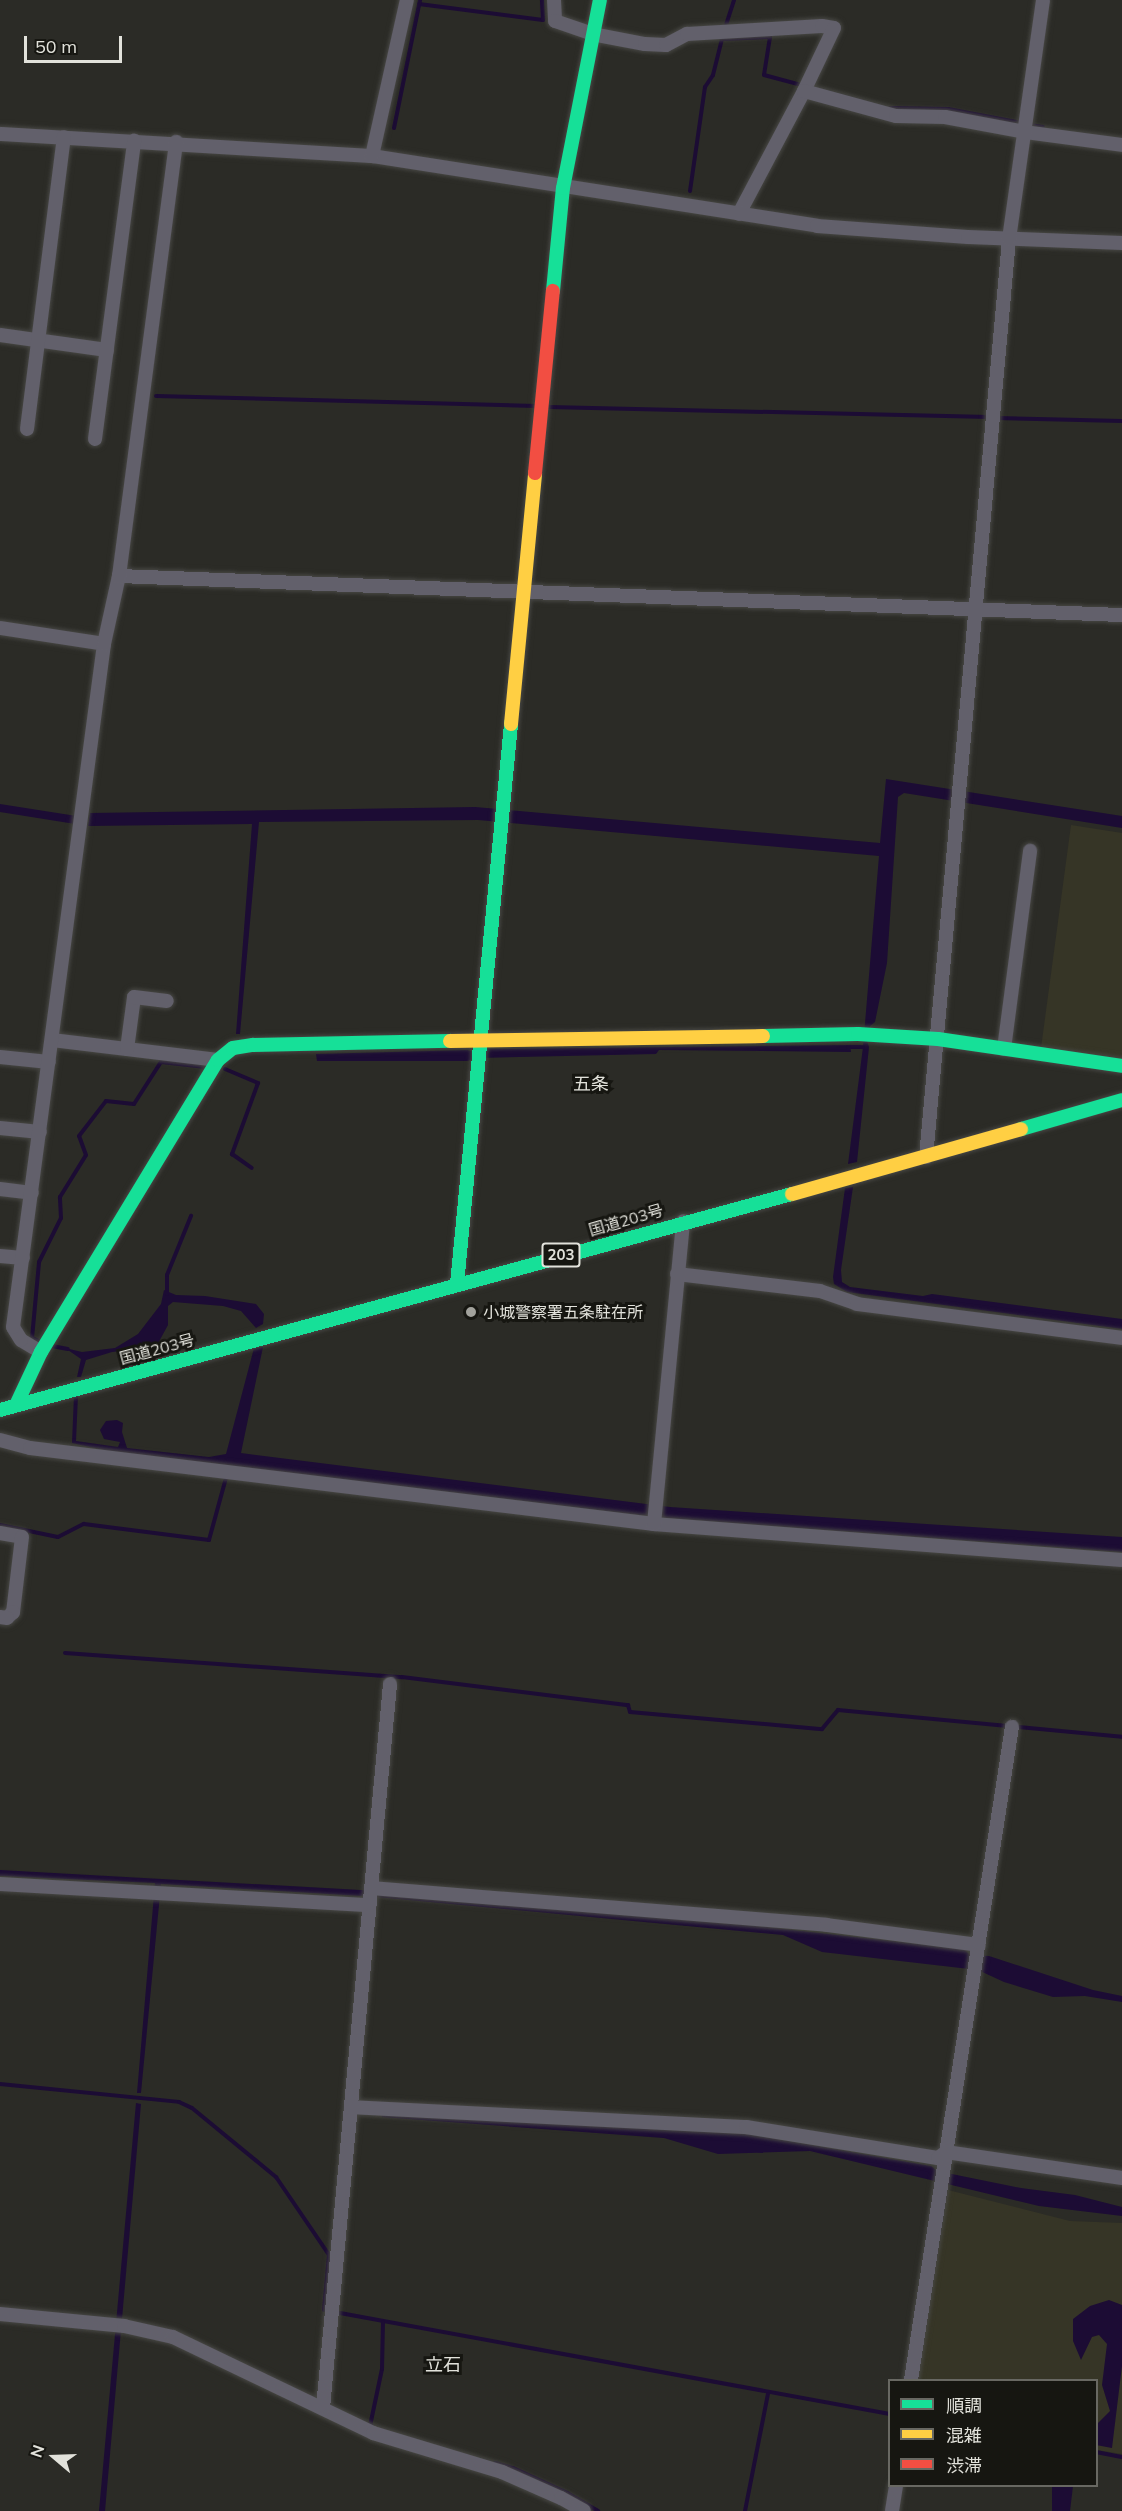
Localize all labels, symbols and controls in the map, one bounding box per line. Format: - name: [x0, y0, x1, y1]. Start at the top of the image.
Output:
- scale bar: [27, 24, 124, 62]
- text: 50 m: [35, 35, 77, 58]
- district label: 五条: [573, 1073, 609, 1095]
- street label: 国道203号: [586, 1200, 666, 1240]
- road number: 203: [542, 1243, 580, 1267]
- place label: 小城警察署五条駐在所: [483, 1302, 643, 1322]
- marker: 小城警察署五条駐在所: [464, 1305, 478, 1319]
- street label: 国道203号: [117, 1330, 197, 1368]
- district label: 立石: [425, 2354, 461, 2376]
- legend: [888, 2379, 1098, 2487]
- text: 順調: [946, 2394, 982, 2417]
- text: 混雑: [946, 2424, 982, 2447]
- north arrow: [24, 2427, 84, 2487]
- text: N: [26, 2442, 48, 2460]
- text: 渋滞: [946, 2454, 982, 2477]

